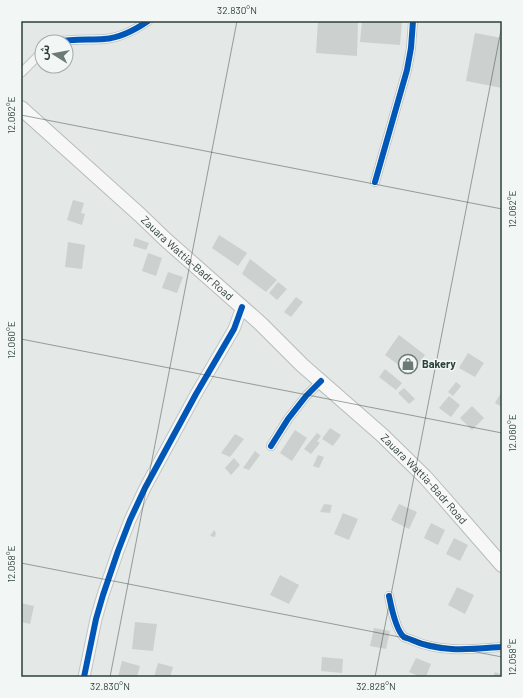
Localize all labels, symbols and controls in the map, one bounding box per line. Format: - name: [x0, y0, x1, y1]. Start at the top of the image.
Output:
- text: 32.830°N: [217, 4, 257, 16]
- north arrow: [34, 34, 74, 74]
- text: ش: [36, 43, 52, 61]
- text: 12.062°E: [5, 96, 17, 134]
- text: 12.062°E: [506, 190, 518, 228]
- street label: Zauara Wattia-Badr Road: [139, 213, 236, 303]
- text: 12.060°E: [5, 321, 17, 359]
- shop icon: Bakery: [397, 353, 419, 375]
- place label: Bakery: [422, 357, 456, 370]
- text: 12.060°E: [506, 414, 518, 452]
- street label: Zauara Wattia-Badr Road: [379, 431, 470, 526]
- text: 12.058°E: [5, 545, 17, 583]
- text: 12.058°E: [506, 638, 518, 676]
- text: 32.830°N: [90, 680, 130, 692]
- text: 32.828°N: [356, 680, 396, 692]

